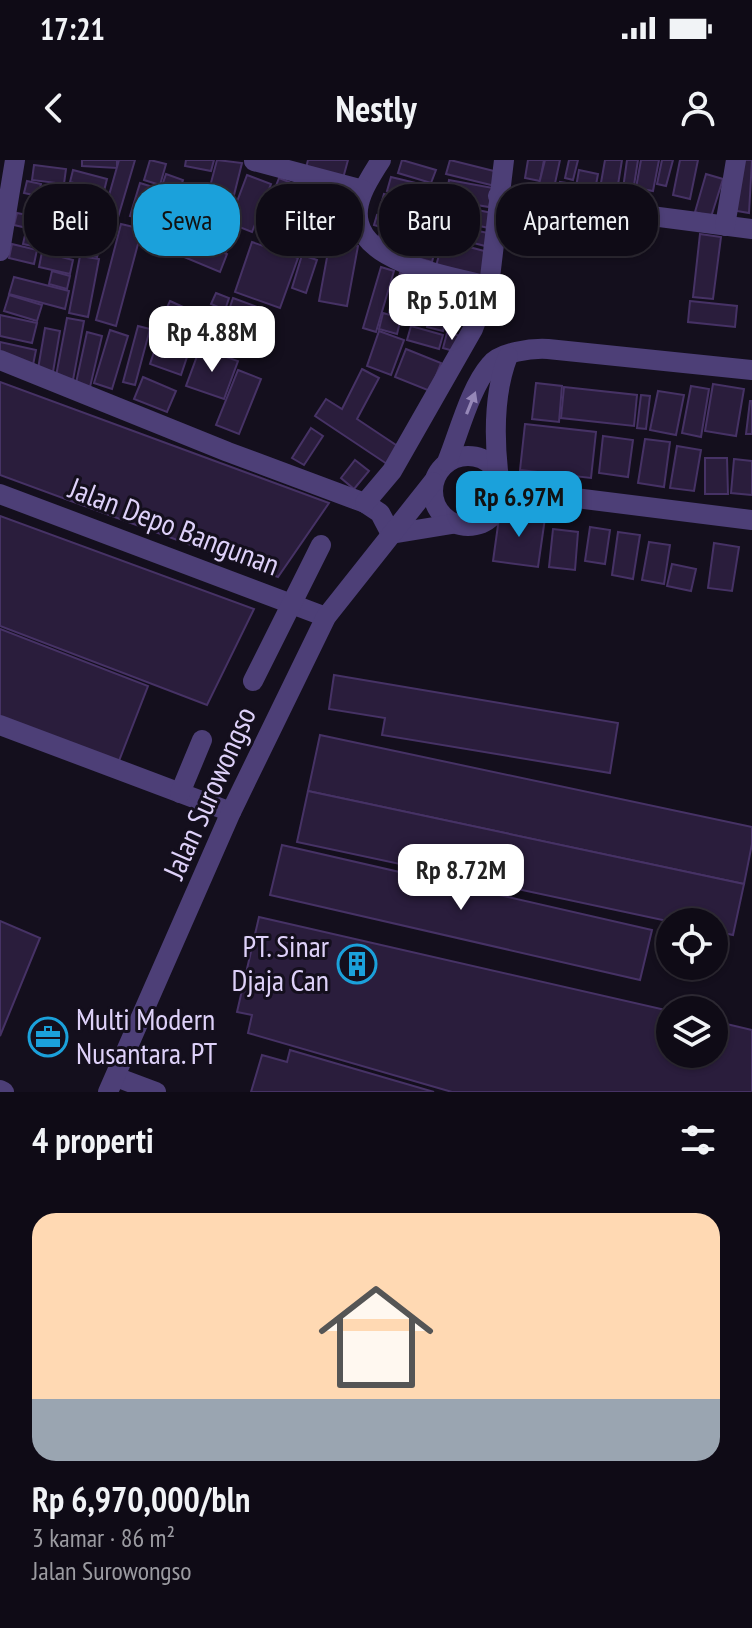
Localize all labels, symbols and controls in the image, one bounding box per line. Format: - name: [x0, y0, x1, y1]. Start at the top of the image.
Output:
- text: 17:21: [40, 9, 105, 48]
- text: Nestly: [335, 85, 417, 132]
- icon: back: [32, 86, 76, 130]
- icon: person: [676, 86, 720, 130]
- chip: Beli: [24, 184, 117, 256]
- chip: Sewa: [133, 184, 240, 256]
- chip: Filter: [256, 184, 363, 256]
- chip: Baru: [379, 184, 480, 256]
- chip: Apartemen: [496, 184, 658, 256]
- pin: Rp 5.01M: [369, 274, 535, 342]
- text: Rp 5.01M: [407, 283, 497, 316]
- pin: Rp 4.88M: [129, 306, 295, 374]
- text: Rp 4.88M: [167, 315, 257, 348]
- one-way arrow: [464, 391, 477, 415]
- street label: Jalan Depo Bangunan: [63, 467, 285, 584]
- pin: Rp 6.97M: [436, 471, 602, 539]
- text: Rp 6.97M: [474, 480, 564, 513]
- street label: Jalan Surowongso: [153, 700, 264, 885]
- pin: Rp 8.72M: [378, 844, 544, 912]
- text: Rp 8.72M: [416, 853, 506, 886]
- map controls: [656, 908, 728, 1068]
- button: locate: [656, 908, 728, 980]
- place label: PT. Sinar Djaja Can: [231, 926, 330, 999]
- building icon: PT. Sinar Djaja Can: [336, 943, 378, 985]
- button: layers: [656, 996, 728, 1068]
- place label: Multi Modern Nusantara. PT: [76, 999, 217, 1072]
- office icon: Multi Modern Nusantara. PT: [27, 1016, 69, 1058]
- text: 4 properti: [32, 1118, 154, 1162]
- icon: filters: [676, 1118, 720, 1162]
- icon: home: [304, 1265, 448, 1409]
- text: Rp 6,970,000/bln: [32, 1477, 250, 1521]
- text: 3 kamar · 86 m²: [32, 1521, 175, 1554]
- text: Jalan Surowongso: [32, 1554, 192, 1587]

